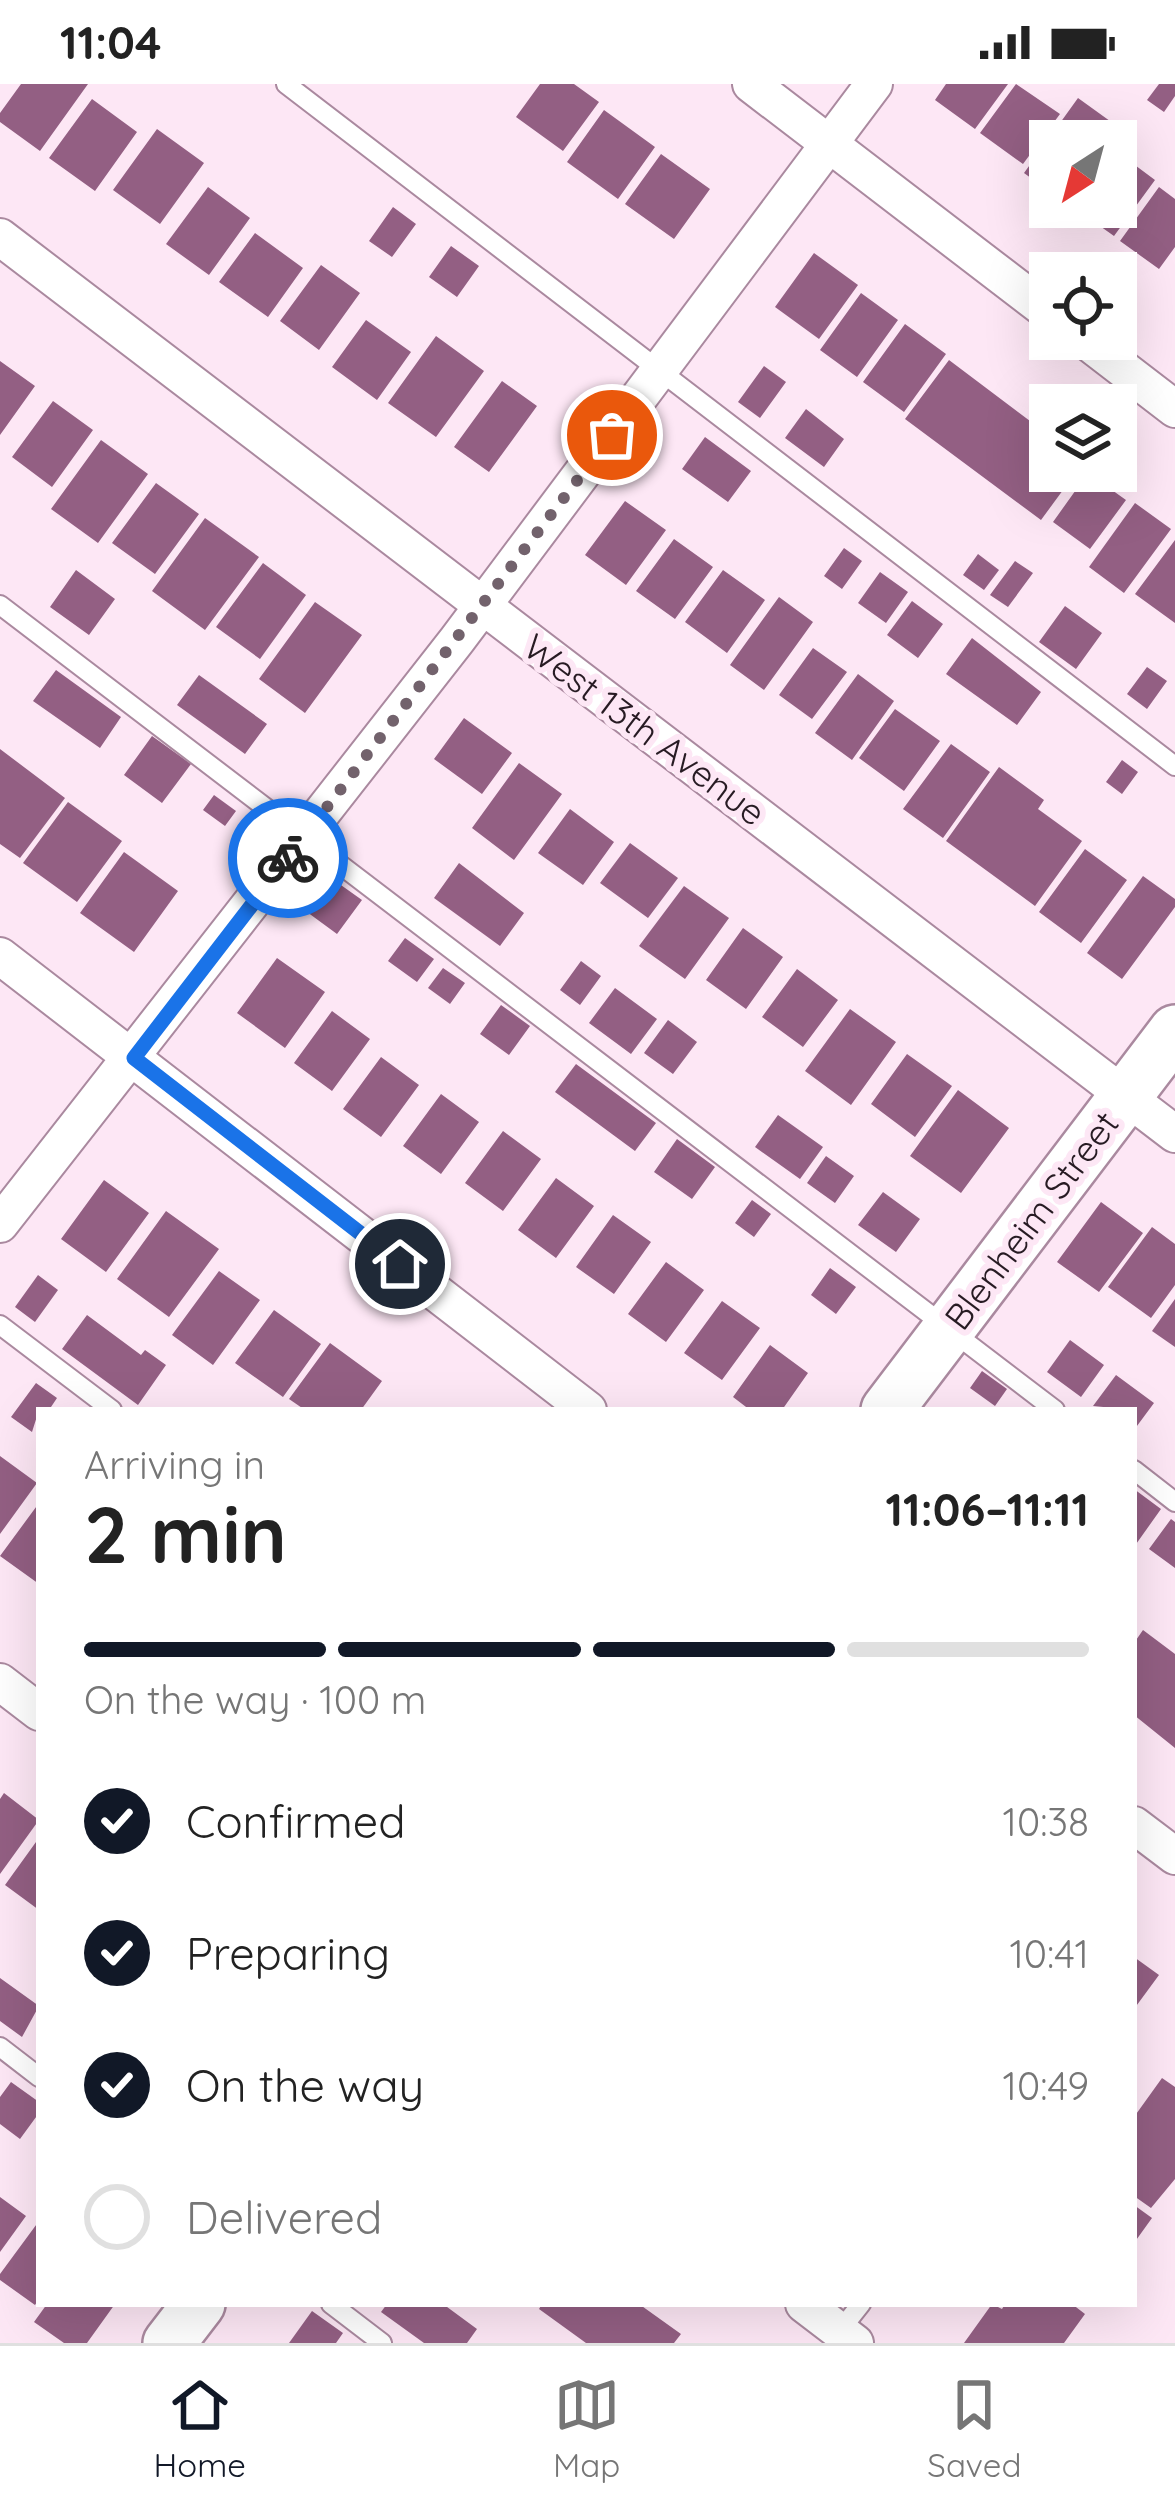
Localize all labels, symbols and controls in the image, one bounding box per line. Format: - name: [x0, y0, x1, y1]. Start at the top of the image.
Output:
- text: 11:04: [60, 14, 161, 70]
- north arrow: [1029, 120, 1137, 228]
- map controls: [1029, 120, 1137, 492]
- button: locate: [1029, 252, 1137, 360]
- pin: [561, 384, 663, 486]
- button: layers: [1029, 384, 1137, 492]
- icon: bag: [579, 402, 645, 468]
- street label: West 13th Avenue: [515, 623, 775, 835]
- courier: [228, 798, 348, 918]
- icon: bike: [255, 825, 321, 891]
- street label: Blenheim Street: [934, 1102, 1128, 1338]
- pin: [349, 1213, 451, 1315]
- icon: home: [367, 1231, 433, 1297]
- text: Arriving in: [84, 1440, 265, 1489]
- text: 11:06–11:11: [885, 1481, 1089, 1537]
- text: 2 min: [84, 1485, 287, 1583]
- text: On the way · 100 m: [84, 1675, 426, 1724]
- icon: check: [84, 1788, 150, 1854]
- text: Confirmed: [186, 1793, 405, 1849]
- text: 10:38: [1003, 1797, 1089, 1846]
- icon: check: [84, 1920, 150, 1986]
- text: Preparing: [186, 1925, 390, 1981]
- text: 10:41: [1009, 1929, 1089, 1978]
- icon: check: [84, 2052, 150, 2118]
- text: On the way: [186, 2057, 424, 2113]
- text: 10:49: [1003, 2061, 1089, 2110]
- text: Delivered: [186, 2189, 382, 2245]
- tab: Home: [154, 2372, 246, 2485]
- tab: Map: [553, 2372, 620, 2485]
- tab: Saved: [927, 2372, 1021, 2485]

